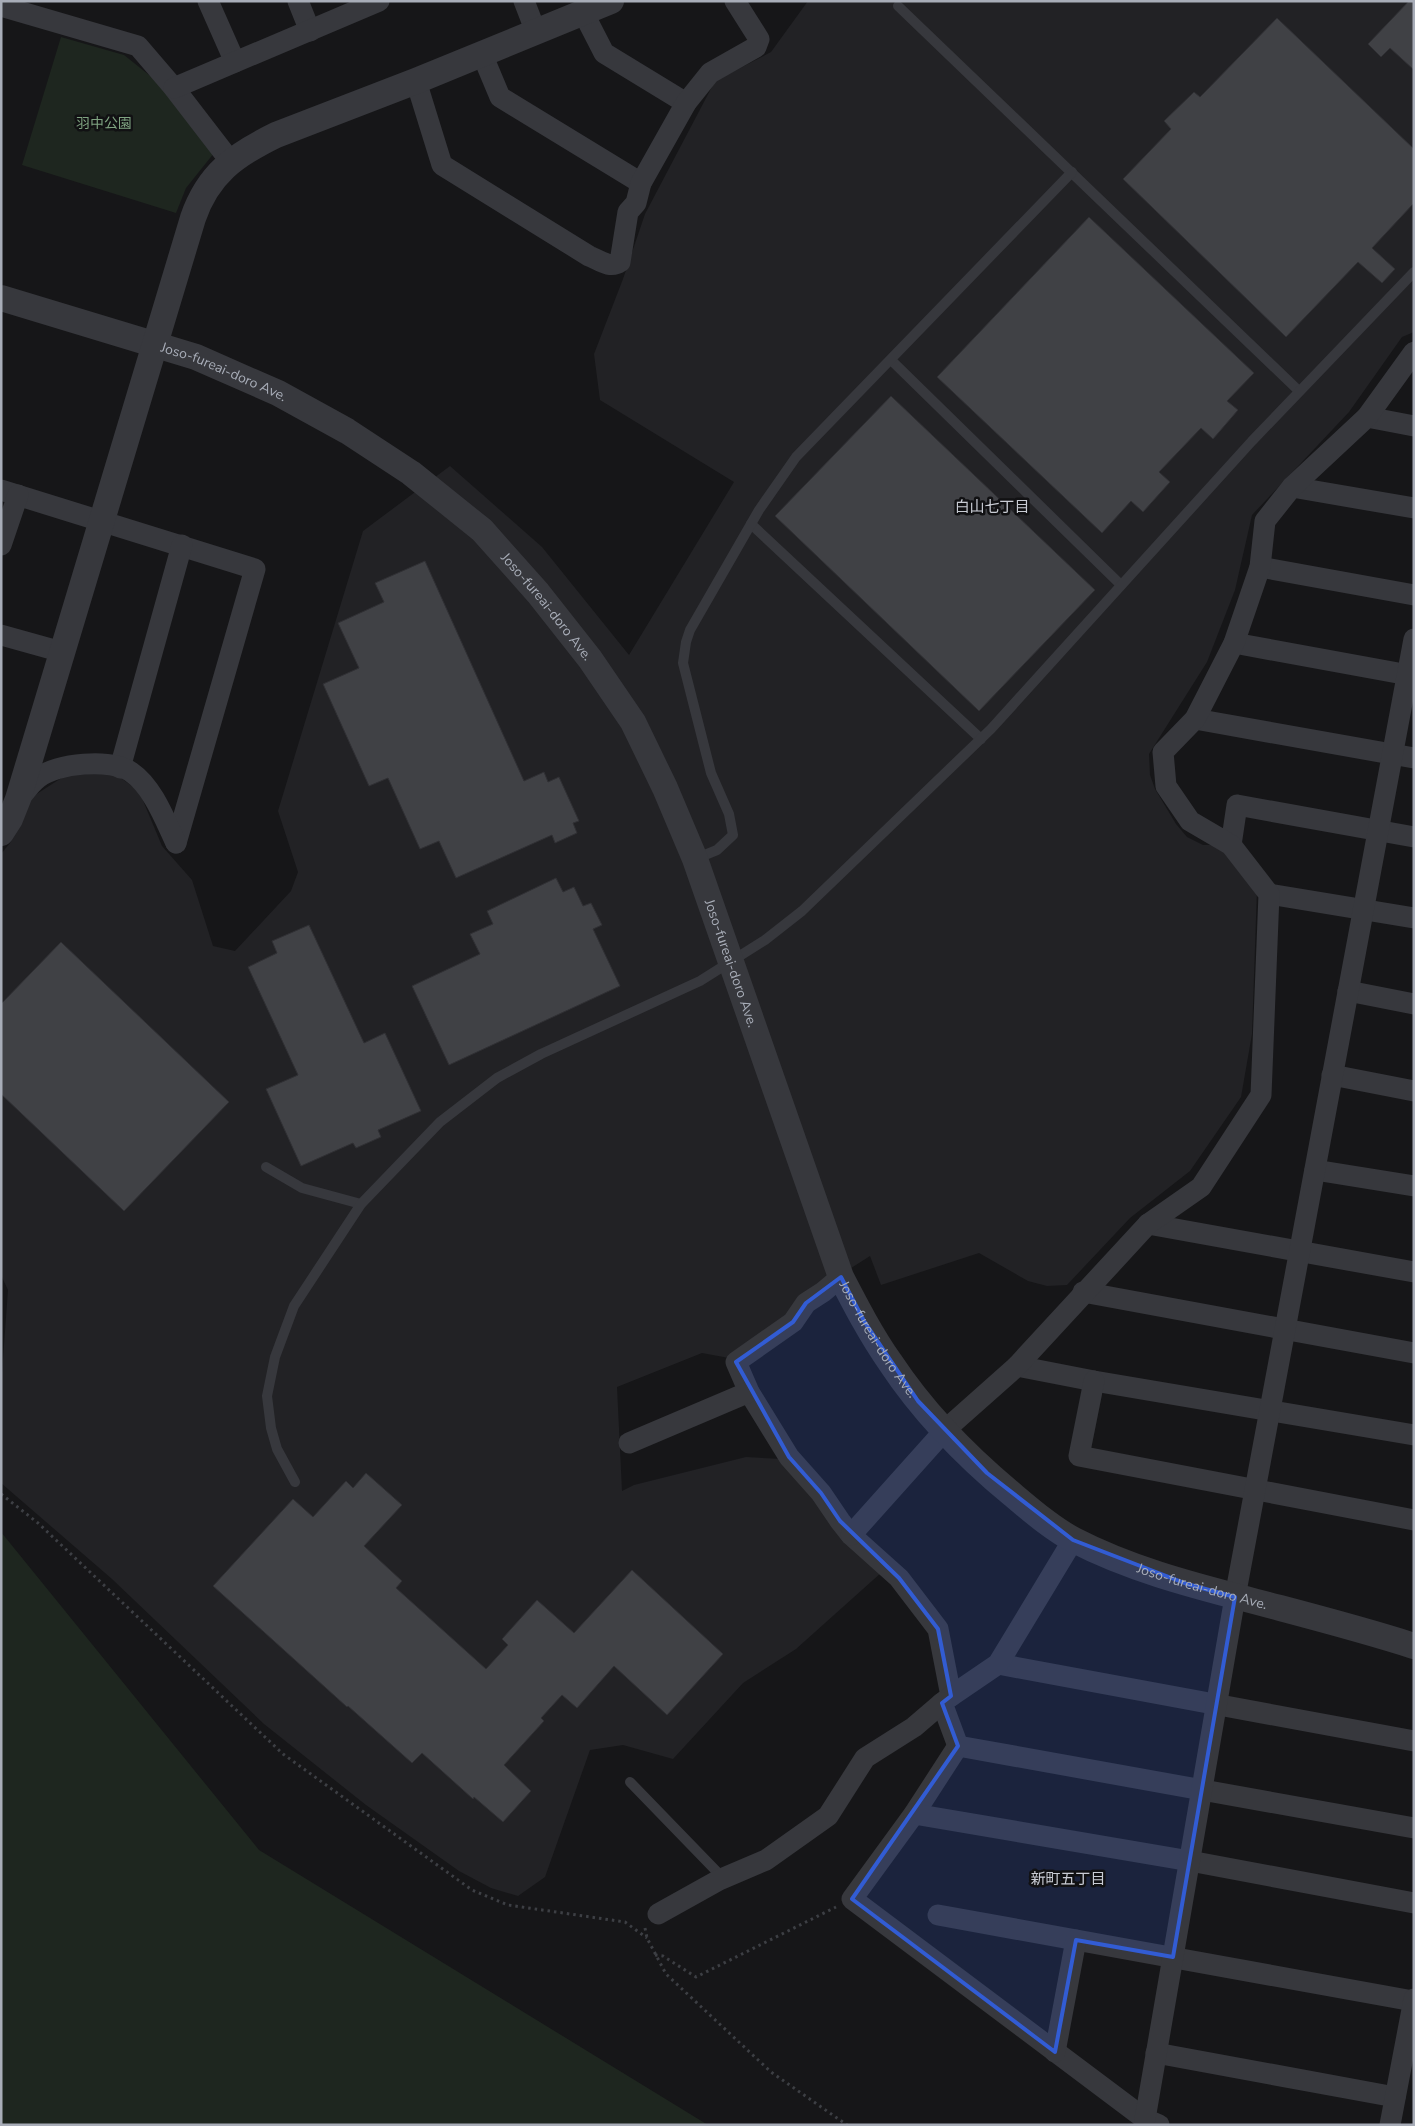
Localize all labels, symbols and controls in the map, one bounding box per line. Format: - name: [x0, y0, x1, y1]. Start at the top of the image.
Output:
- park label: 羽中公園: [76, 114, 132, 133]
- street label: Joso-fureai-doro Ave.: [158, 338, 290, 406]
- district label: 白山七丁目: [954, 497, 1030, 517]
- street label: Joso-fureai-doro Ave.: [496, 548, 597, 665]
- street label: Joso-fureai-doro Ave.: [699, 896, 762, 1030]
- street label: Joso-fureai-doro Ave.: [834, 1277, 922, 1402]
- street label: Joso-fureai-doro Ave.: [1133, 1558, 1269, 1614]
- district label: 新町五丁目: [1030, 1869, 1106, 1889]

